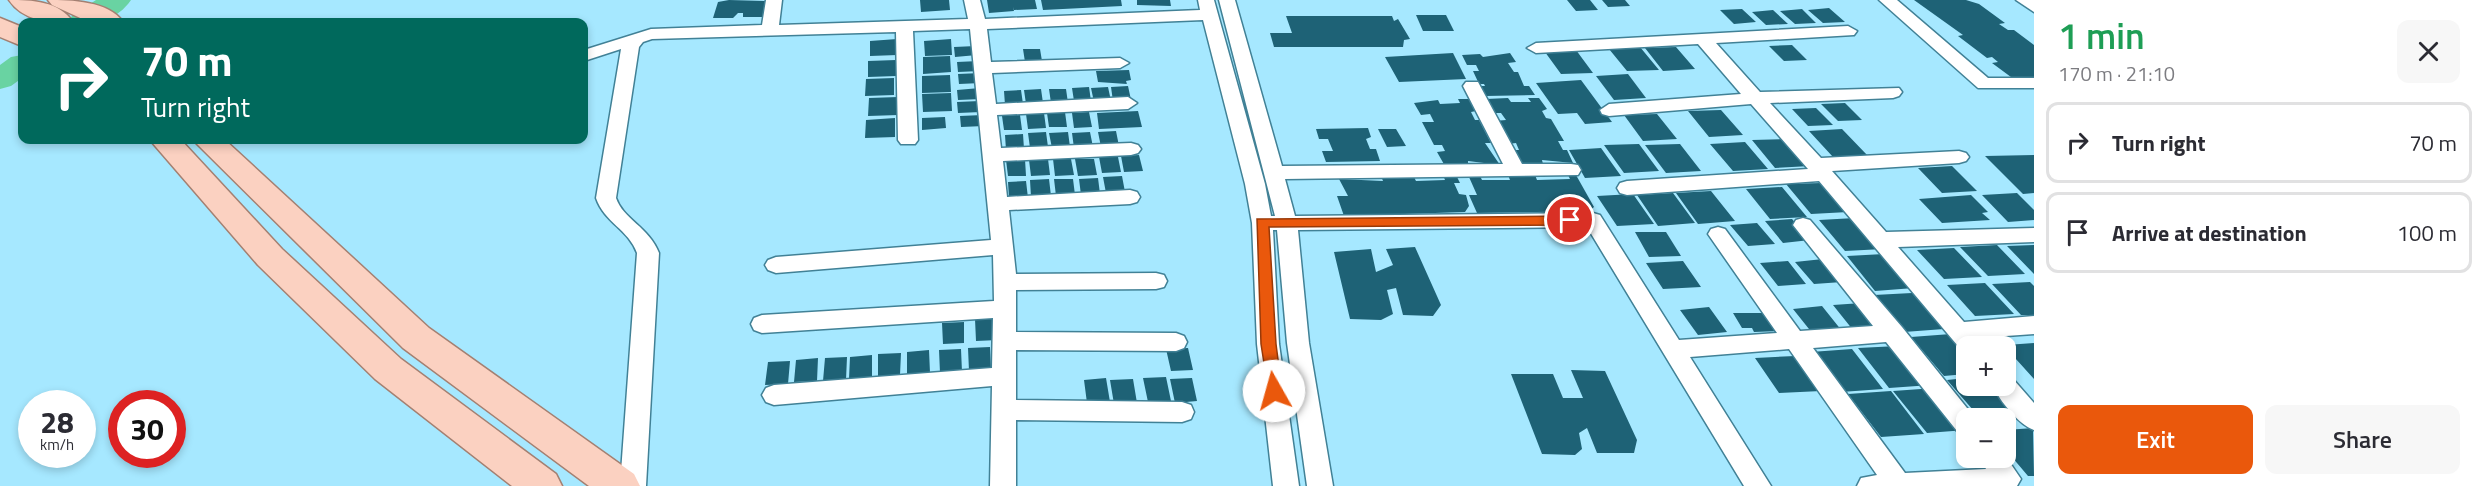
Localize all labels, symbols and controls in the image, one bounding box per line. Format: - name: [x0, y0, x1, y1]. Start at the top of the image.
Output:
- text: 1 min: [2058, 8, 2145, 63]
- button: close: [2397, 20, 2460, 83]
- text: 70 m: [141, 28, 233, 92]
- icon: right: [42, 42, 120, 120]
- text: 170 m · 21:10: [2058, 58, 2175, 89]
- text: Turn right: [141, 86, 250, 127]
- icon: right: [2061, 126, 2094, 159]
- text: Turn right: [2112, 126, 2206, 160]
- text: 70 m: [2409, 126, 2457, 160]
- pin: [1544, 194, 1595, 245]
- icon: arrive: [1553, 203, 1586, 236]
- icon: arrive: [2061, 216, 2094, 249]
- text: Arrive at destination: [2112, 216, 2307, 250]
- text: 100 m: [2397, 216, 2457, 250]
- map controls: [1956, 336, 2016, 468]
- button: +: [1956, 336, 2016, 396]
- position arrow: [1242, 359, 1306, 423]
- speed limit sign: 30: [108, 390, 186, 468]
- text: 28: [40, 399, 74, 445]
- button: Exit: [2058, 405, 2253, 474]
- button: Share: [2265, 405, 2460, 474]
- button: −: [1956, 408, 2016, 468]
- text: km/h: [40, 433, 74, 456]

